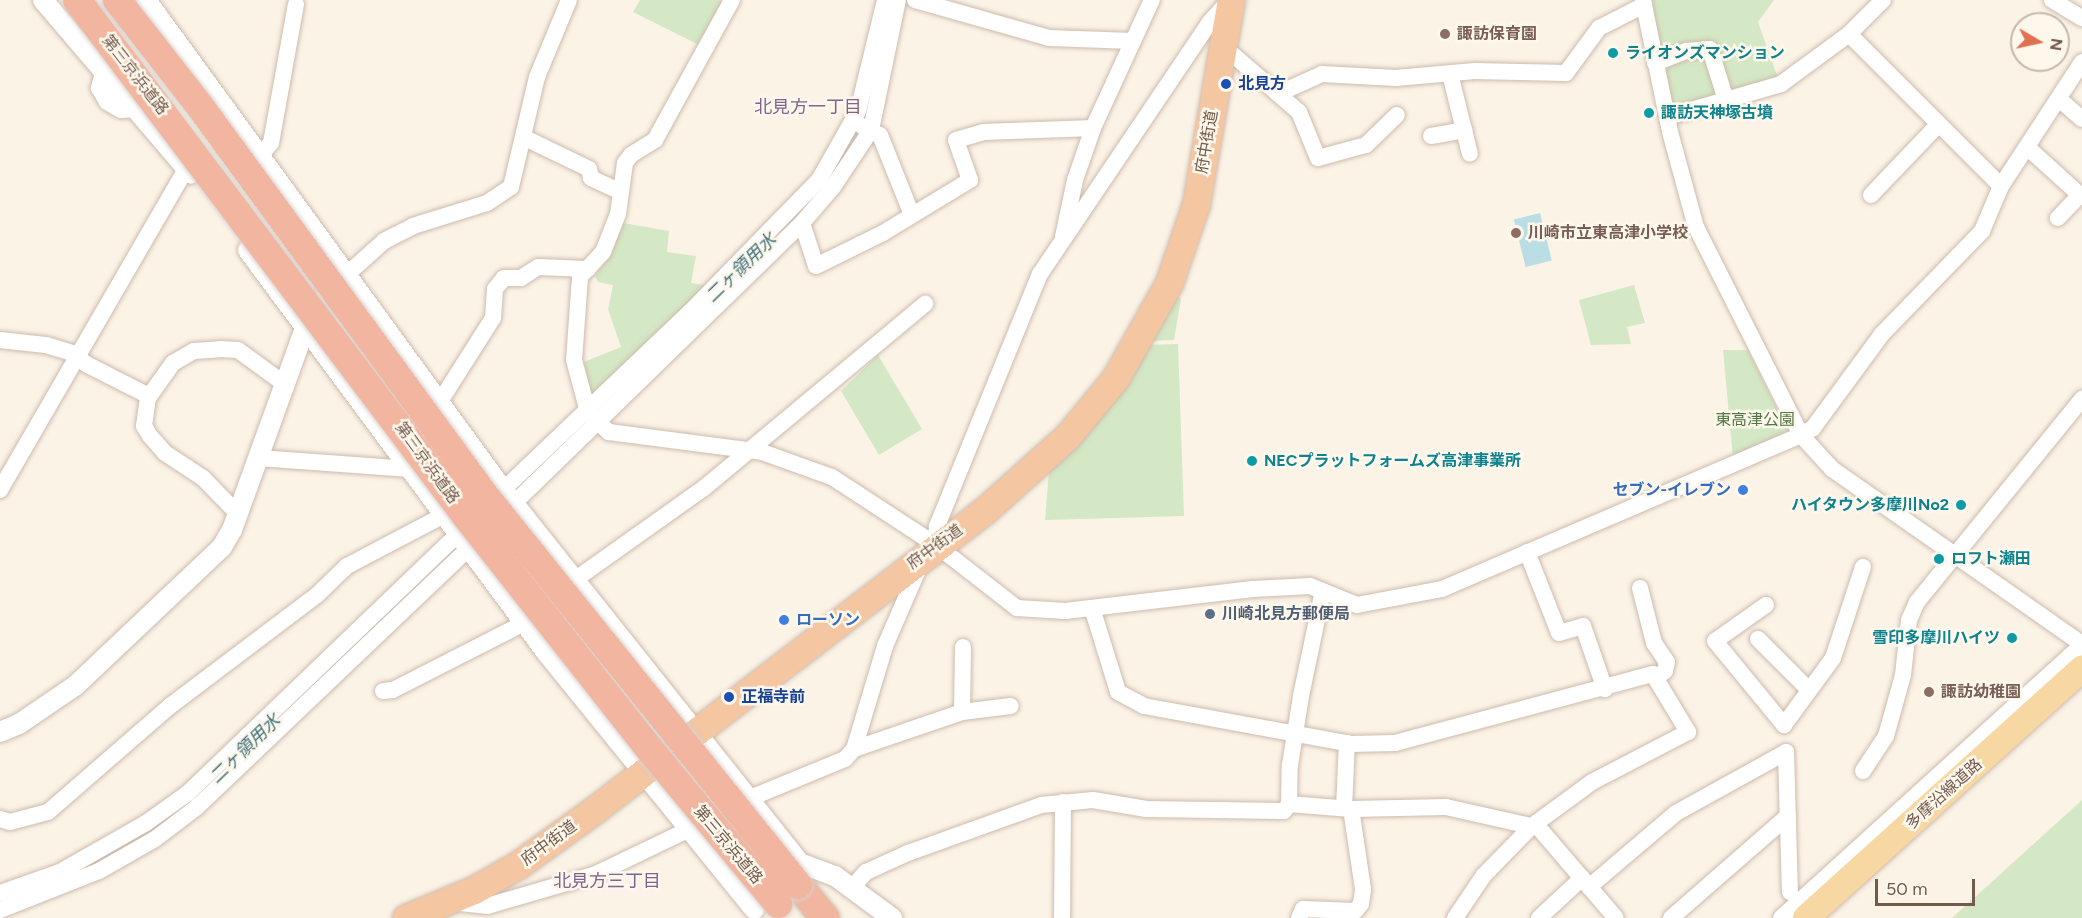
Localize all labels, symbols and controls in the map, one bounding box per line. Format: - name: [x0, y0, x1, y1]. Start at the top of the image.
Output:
- north arrow: [2010, 12, 2070, 72]
- place label: 諏訪保育園: [1457, 24, 1537, 44]
- marker: 諏訪保育園: [1438, 27, 1452, 41]
- street label: 第三京浜道路: [98, 31, 172, 119]
- text: N: [2046, 37, 2067, 52]
- place label: ライオンズマンション: [1625, 43, 1785, 63]
- marker: ライオンズマンション: [1606, 46, 1620, 60]
- place label: 北見方: [1238, 74, 1286, 94]
- marker: 北見方: [1219, 77, 1233, 91]
- district label: 北見方一丁目: [754, 96, 862, 118]
- place label: 諏訪天神塚古墳: [1661, 103, 1773, 123]
- marker: 諏訪天神塚古墳: [1642, 106, 1656, 120]
- street label: 府中街道: [1192, 109, 1222, 175]
- place label: 川崎市立東高津小学校: [1528, 223, 1688, 243]
- marker: 川崎市立東高津小学校: [1509, 226, 1523, 240]
- water label: 二ヶ領用水: [701, 229, 781, 307]
- park label: 東高津公園: [1715, 410, 1795, 430]
- street label: 第三京浜道路: [391, 419, 463, 507]
- place label: NECプラットフォームズ高津事業所: [1264, 451, 1521, 471]
- marker: NECプラットフォームズ高津事業所: [1245, 454, 1259, 468]
- place label: セブン-イレブン: [1612, 480, 1731, 500]
- marker: セブン-イレブン: [1736, 483, 1750, 497]
- place label: ハイタウン多摩川No2: [1790, 495, 1949, 515]
- marker: ハイタウン多摩川No2: [1954, 498, 1968, 512]
- street label: 府中街道: [903, 520, 967, 574]
- place label: ロフト瀬田: [1951, 549, 2031, 569]
- marker: ロフト瀬田: [1932, 552, 1946, 566]
- place label: 川崎北見方郵便局: [1222, 604, 1350, 624]
- marker: 川崎北見方郵便局: [1203, 607, 1217, 621]
- place label: ローソン: [796, 610, 860, 630]
- marker: ローソン: [777, 613, 791, 627]
- place label: 雪印多摩川ハイツ: [1872, 628, 2000, 648]
- marker: 雪印多摩川ハイツ: [2005, 631, 2019, 645]
- place label: 諏訪幼稚園: [1941, 682, 2021, 702]
- marker: 諏訪幼稚園: [1922, 685, 1936, 699]
- place label: 正福寺前: [741, 687, 805, 707]
- marker: 正福寺前: [722, 690, 736, 704]
- water label: 二ヶ領用水: [205, 710, 285, 788]
- street label: 多摩沿線道路: [1902, 755, 1986, 833]
- street label: 第三京浜道路: [690, 802, 766, 888]
- street label: 府中街道: [517, 816, 581, 870]
- scale bar: [1878, 867, 1978, 905]
- district label: 北見方三丁目: [553, 870, 661, 892]
- text: 50 m: [1886, 878, 1928, 900]

